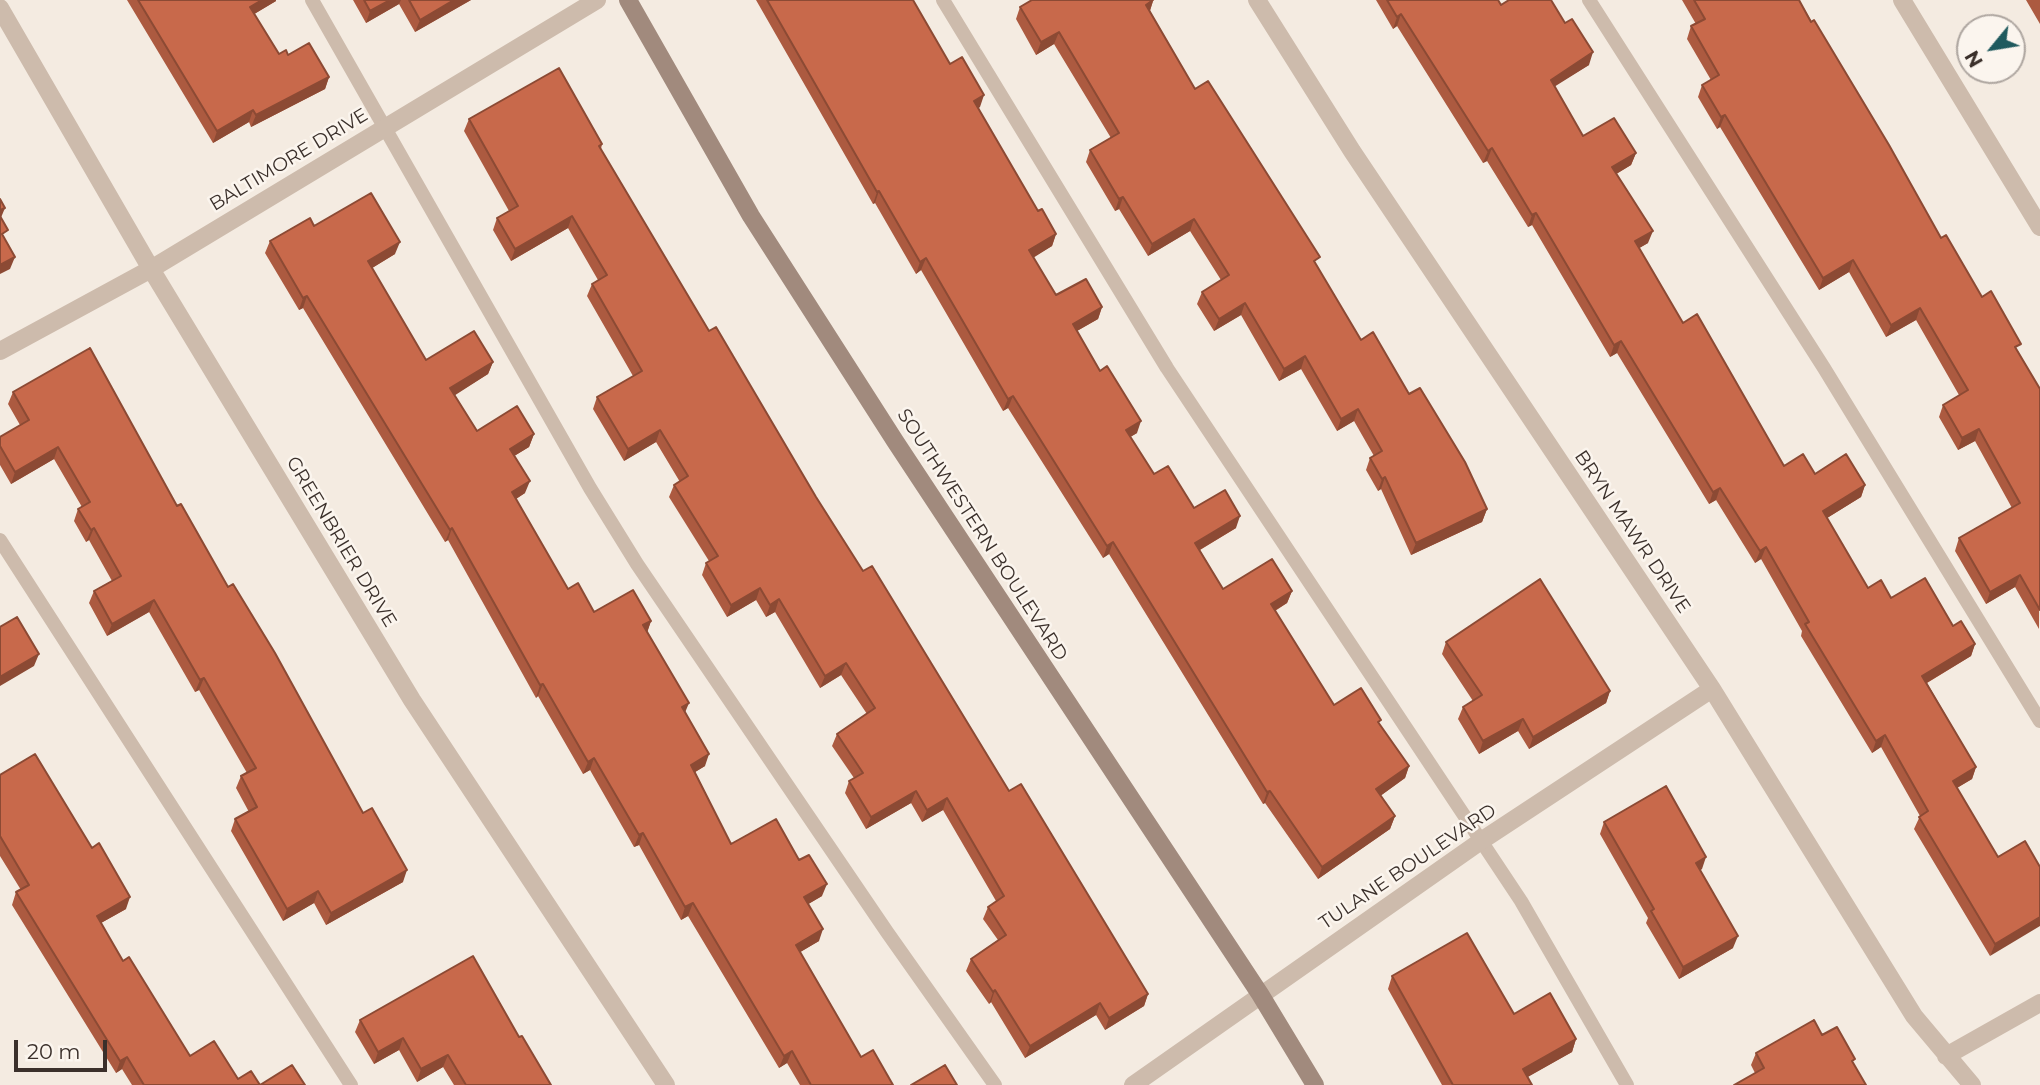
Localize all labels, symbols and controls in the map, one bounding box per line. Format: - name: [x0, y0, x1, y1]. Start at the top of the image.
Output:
- north arrow: [1956, 14, 2026, 84]
- text: N: [1960, 46, 1988, 71]
- street label: BALTIMORE DRIVE: [206, 104, 372, 216]
- street label: SOUTHWESTERN BOULEVARD: [892, 405, 1072, 665]
- street label: BRYN MAWR DRIVE: [1569, 446, 1695, 618]
- street label: GREENBRIER DRIVE: [281, 453, 401, 631]
- street label: TULANE BOULEVARD: [1315, 799, 1501, 935]
- scale bar: [18, 1026, 110, 1070]
- text: 20 m: [27, 1039, 81, 1064]

